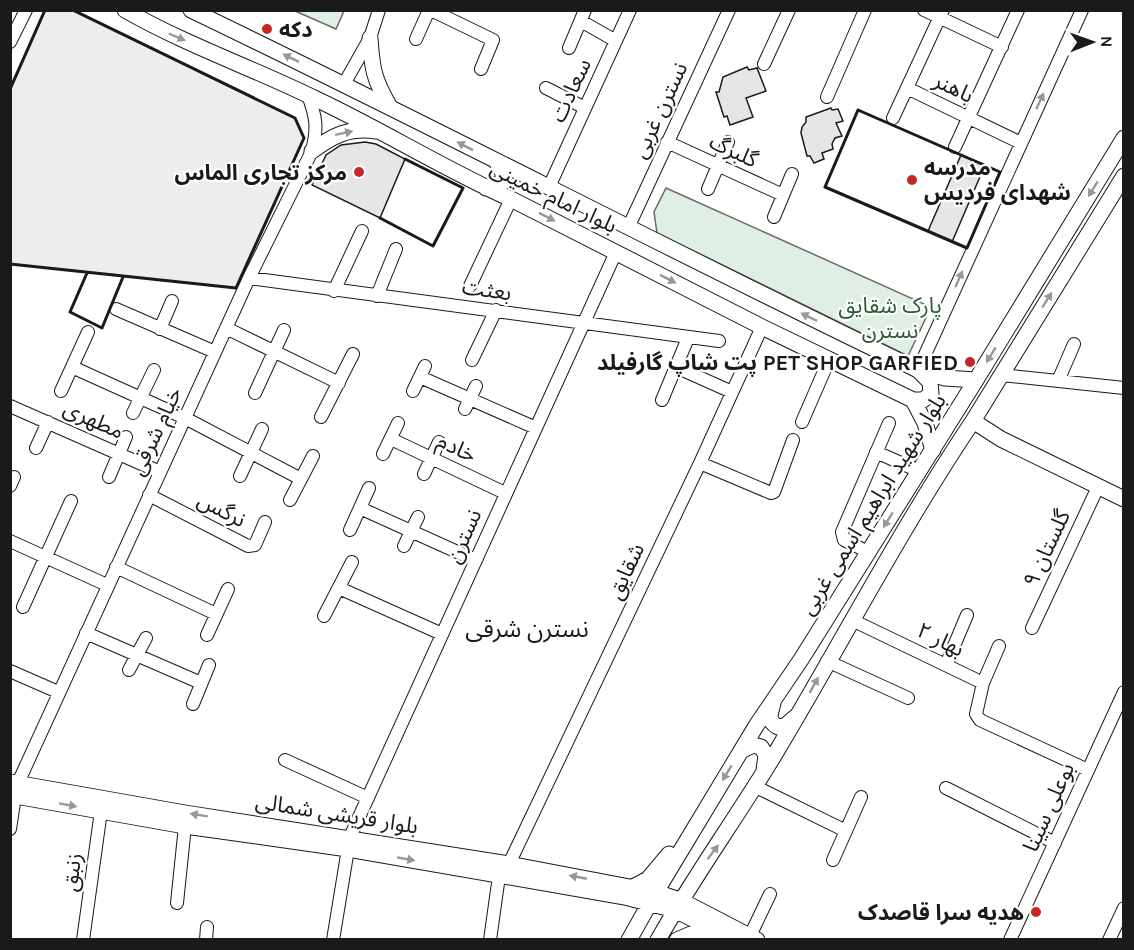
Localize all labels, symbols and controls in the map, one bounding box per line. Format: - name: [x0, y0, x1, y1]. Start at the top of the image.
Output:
- north arrow: [1062, 12, 1122, 72]
- place label: دکه: [279, 17, 313, 43]
- marker: دکه: [260, 22, 274, 36]
- one-way arrow: [169, 32, 187, 42]
- text: N: [1097, 36, 1116, 48]
- one-way arrow: [282, 54, 299, 63]
- street label: سعادت: [545, 54, 597, 126]
- street label: نسترن غربی: [626, 58, 693, 163]
- street label: باهنر: [928, 67, 978, 109]
- one-way arrow: [1036, 93, 1045, 110]
- one-way arrow: [335, 128, 353, 138]
- street label: گلبرگ: [705, 128, 763, 174]
- one-way arrow: [456, 141, 473, 150]
- street label: بلوار امام خمینی: [484, 155, 621, 242]
- place label: مدرسه شهدای فردیس: [924, 155, 1071, 206]
- place label: مرکز تجاری الماس: [174, 160, 347, 186]
- marker: مرکز تجاری الماس: [352, 165, 366, 179]
- marker: مدرسه شهدای فردیس: [905, 173, 919, 187]
- one-way arrow: [1088, 181, 1099, 197]
- one-way arrow: [539, 212, 556, 222]
- one-way arrow: [955, 270, 964, 287]
- street label: بعثت: [460, 274, 513, 306]
- one-way arrow: [660, 274, 677, 284]
- one-way arrow: [1042, 292, 1053, 308]
- park label: پارک شقایق نسترن: [838, 293, 942, 344]
- one-way arrow: [800, 312, 817, 321]
- one-way arrow: [986, 347, 997, 363]
- place label: پت شاپ گارفیلد PET SHOP GARFIED: [597, 350, 958, 377]
- marker: پت شاپ گارفیلد PET SHOP GARFIED: [963, 355, 977, 369]
- street label: خیام شرقی: [124, 383, 190, 481]
- street label: بلوار شهید ابراهیم اسمی غربی: [794, 389, 954, 621]
- street label: مطهری: [59, 395, 128, 445]
- street label: خادم: [431, 428, 480, 471]
- street label: نرگس: [193, 487, 250, 533]
- street label: نسترن: [441, 505, 487, 568]
- street label: گلستان ۹: [1018, 505, 1076, 591]
- one-way arrow: [883, 512, 894, 528]
- street label: شقایق: [602, 539, 650, 604]
- district label: نسترن شرقی: [465, 615, 589, 643]
- street label: بهار ۲: [913, 617, 968, 662]
- one-way arrow: [809, 676, 819, 693]
- street label: بوعلی سینا: [1018, 759, 1080, 856]
- one-way arrow: [722, 765, 733, 781]
- street label: بلوار قریشی شمالی: [254, 788, 420, 840]
- one-way arrow: [59, 801, 78, 810]
- one-way arrow: [189, 810, 208, 819]
- one-way arrow: [707, 844, 719, 860]
- street label: زنبق: [56, 851, 88, 893]
- one-way arrow: [396, 855, 415, 864]
- one-way arrow: [568, 872, 587, 881]
- place label: هدیه سرا قاصدک: [858, 900, 1024, 926]
- marker: هدیه سرا قاصدک: [1029, 905, 1043, 919]

